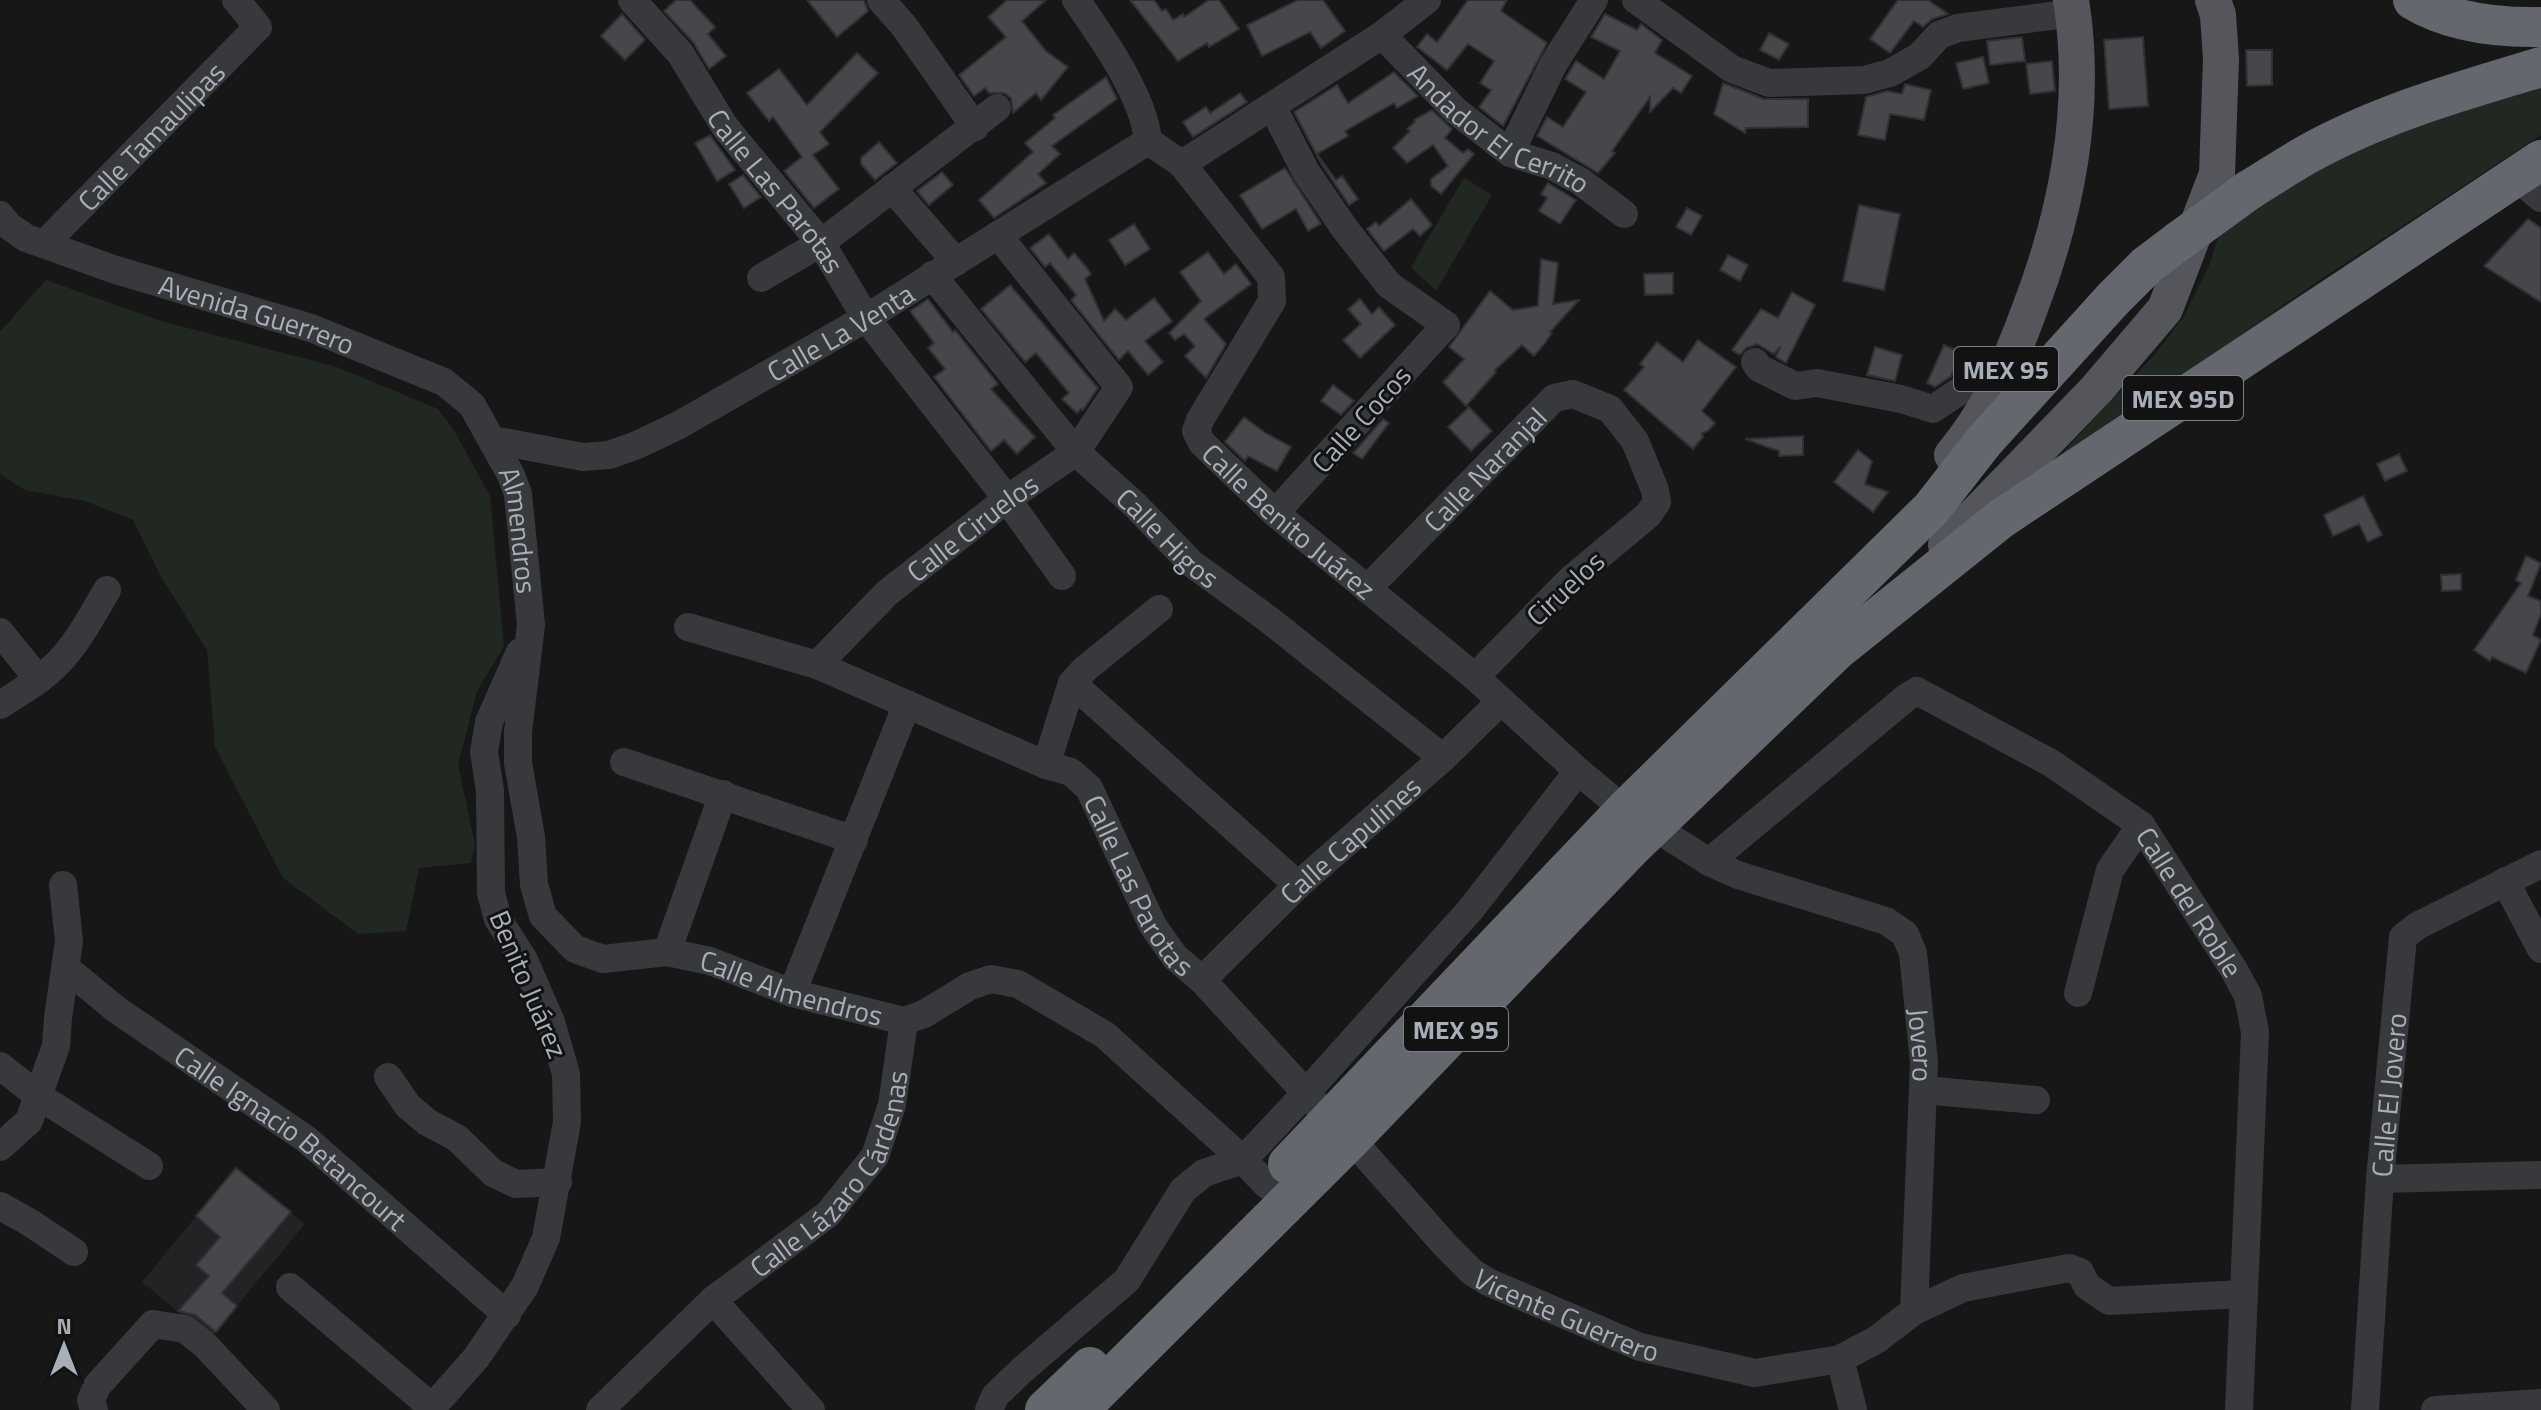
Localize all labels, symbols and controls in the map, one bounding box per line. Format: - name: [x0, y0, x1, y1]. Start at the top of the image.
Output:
- street label: Calle Tamaulipas: [67, 51, 235, 220]
- street label: Andador El Cerrito: [1398, 52, 1600, 203]
- street label: Calle Las Parotas: [697, 100, 856, 281]
- street label: Avenida Guerrero: [154, 262, 361, 365]
- street label: Calle La Venta: [758, 272, 922, 392]
- road number: MEX 95: [1954, 347, 2058, 391]
- street label: Calle Cocos: [1301, 356, 1421, 482]
- road number: MEX 95D: [2123, 376, 2243, 420]
- street label: Calle Naranjal: [1413, 396, 1556, 541]
- street label: Calle Benito Juárez: [1192, 433, 1386, 609]
- street label: Almendros: [488, 460, 549, 595]
- street label: Calle Ciruelos: [897, 462, 1047, 592]
- street label: Calle Higos: [1107, 477, 1229, 598]
- street label: Ciruelos: [1516, 540, 1614, 636]
- street label: Calle Capulines: [1269, 765, 1430, 914]
- street label: Calle Las Parotas: [1073, 787, 1204, 986]
- street label: Calle del Roble: [2126, 818, 2255, 985]
- street label: Benito Juárez: [479, 904, 579, 1064]
- street label: Calle Almendros: [697, 938, 887, 1036]
- street label: Jovero: [1897, 1006, 1946, 1083]
- road number: MEX 95: [1404, 1007, 1508, 1051]
- street label: Calle El Jovero: [2359, 1011, 2417, 1179]
- street label: Calle Ignacio Betancourt: [166, 1034, 417, 1240]
- street label: Calle Lázaro Cárdenas: [740, 1068, 918, 1287]
- street label: Vicente Guerrero: [1465, 1257, 1663, 1372]
- north arrow: [24, 1306, 104, 1386]
- text: N: [56, 1309, 72, 1343]

